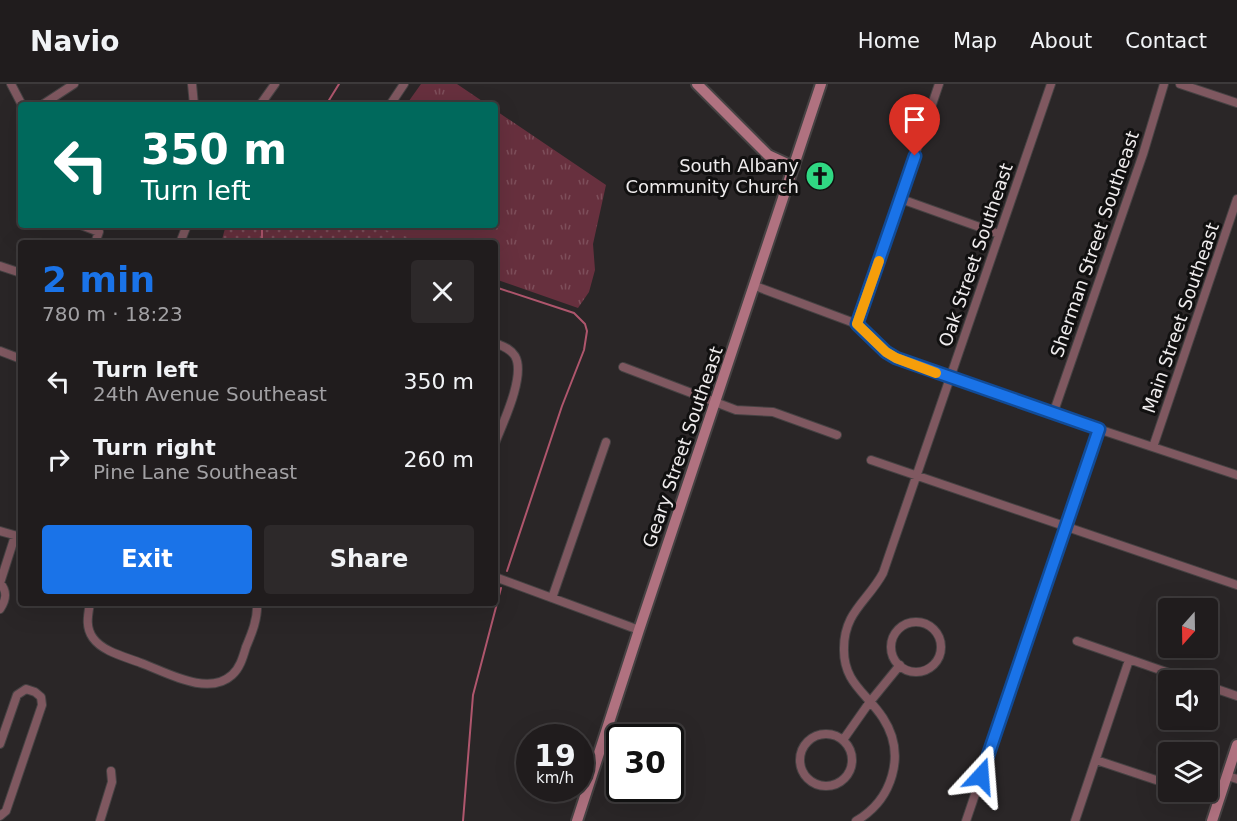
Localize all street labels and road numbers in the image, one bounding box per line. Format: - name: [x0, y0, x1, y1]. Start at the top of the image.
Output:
- street label: Sherman Street Southeast: [1046, 128, 1143, 360]
- street label: Oak Street Southeast: [934, 160, 1017, 349]
- street label: Main Street Southeast: [1138, 220, 1223, 416]
- street label: Geary Street Southeast: [638, 344, 727, 550]

